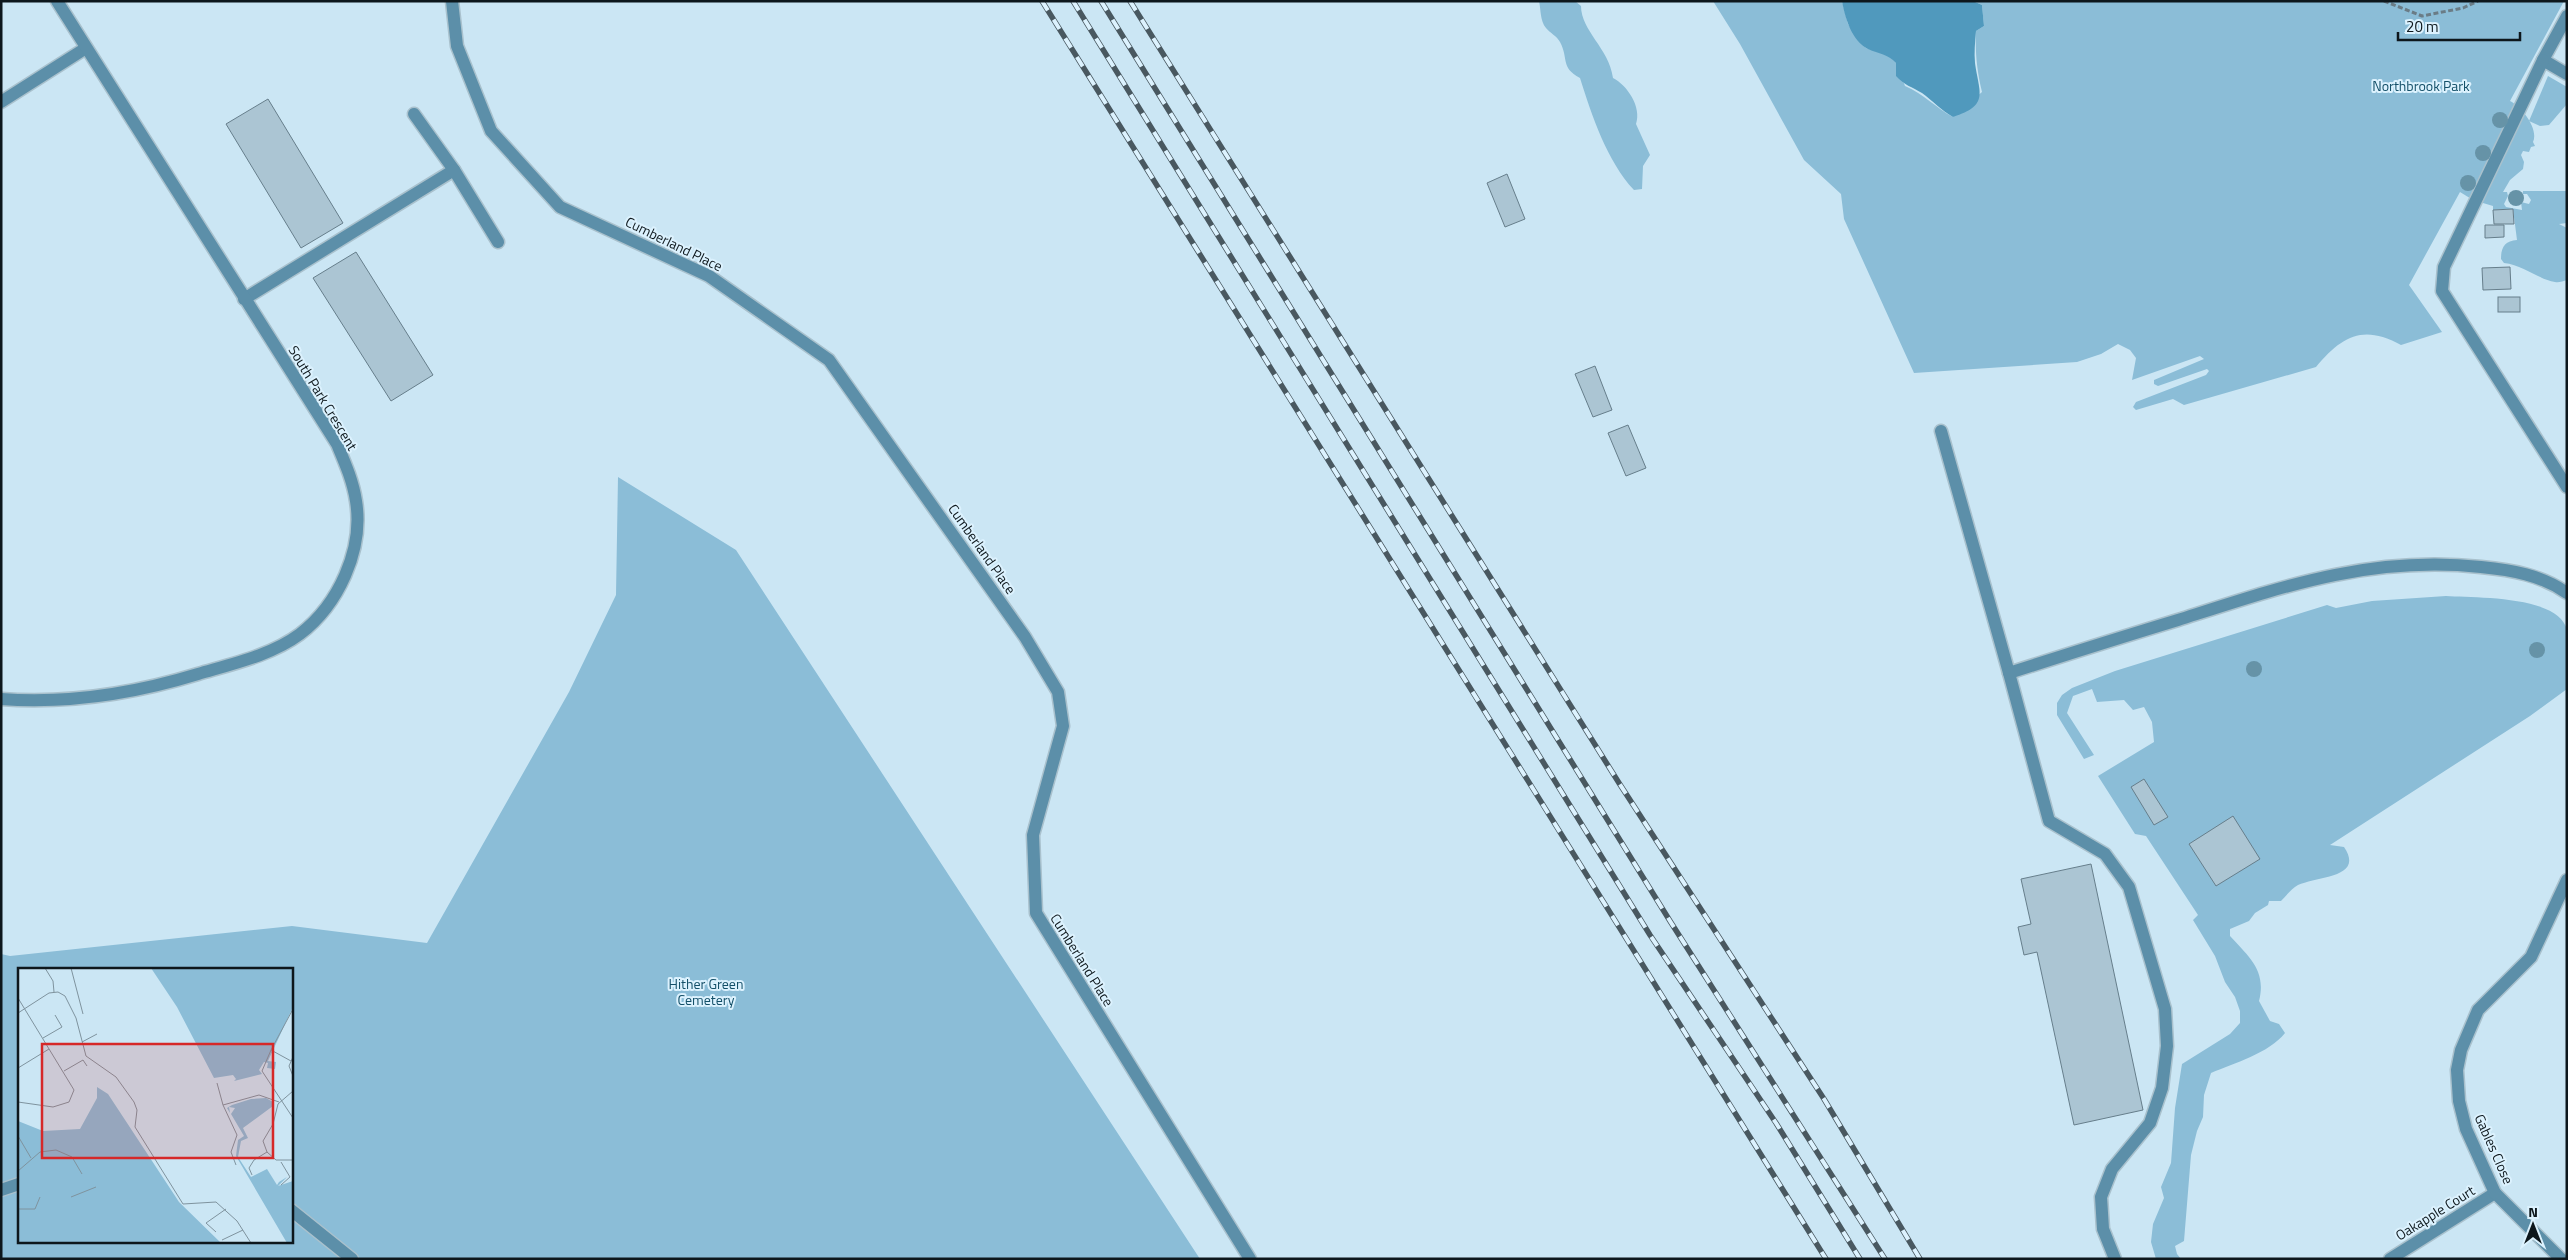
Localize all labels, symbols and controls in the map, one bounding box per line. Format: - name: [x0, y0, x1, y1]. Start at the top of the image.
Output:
- scale bar: [2398, 10, 2520, 42]
- text: 20 m: [2406, 15, 2439, 38]
- park label: Northbrook Park: [2372, 75, 2470, 96]
- street label: Cumberland Place: [622, 211, 726, 276]
- street label: South Park Crescent: [284, 341, 363, 454]
- street label: Cumberland Place: [943, 499, 1021, 598]
- street label: Cumberland Place: [1045, 909, 1119, 1010]
- inset map: [18, 968, 292, 1242]
- park label: Hither Green Cemetery: [669, 973, 743, 1010]
- street label: Gables Close: [2470, 1110, 2519, 1187]
- street label: Oakapple Court: [2391, 1180, 2479, 1245]
- north arrow: [2508, 1200, 2558, 1250]
- text: N: [2528, 1201, 2538, 1222]

